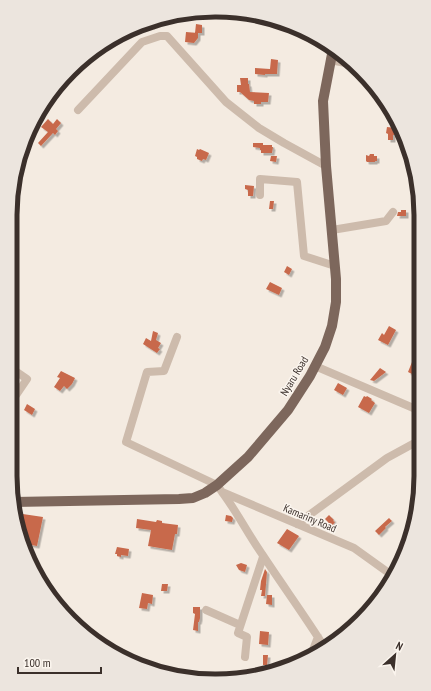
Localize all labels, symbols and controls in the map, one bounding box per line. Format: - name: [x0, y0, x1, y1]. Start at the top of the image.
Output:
- street label: Nyaru Road: [277, 354, 311, 398]
- street label: Kamariny Road: [281, 501, 339, 536]
- north arrow: [375, 635, 415, 675]
- text: N: [394, 639, 405, 654]
- scale bar: [18, 649, 101, 675]
- text: 100 m: [24, 655, 51, 670]

